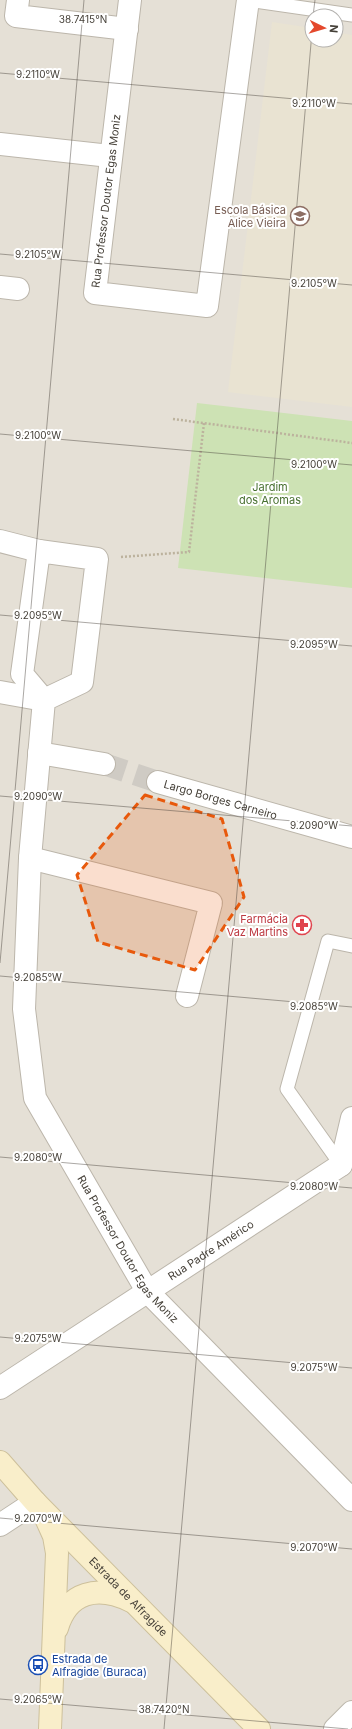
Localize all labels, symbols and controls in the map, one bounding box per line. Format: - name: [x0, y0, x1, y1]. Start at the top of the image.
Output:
- north arrow: [304, 8, 344, 48]
- text: 38.7415°N: [59, 13, 107, 25]
- text: N: [327, 24, 341, 34]
- text: 9.2110°W: [16, 68, 60, 80]
- text: 9.2110°W: [292, 97, 336, 109]
- street label: Rua Professor Doutor Egas Moniz: [88, 113, 124, 289]
- place label: Escola Básica Alice Vieira: [214, 203, 286, 230]
- school or university icon: Escola Básica Alice Vieira: [289, 205, 311, 227]
- text: 9.2105°W: [15, 248, 61, 260]
- text: 9.2105°W: [291, 277, 337, 289]
- text: 9.2100°W: [15, 429, 61, 441]
- text: 9.2100°W: [291, 458, 337, 470]
- park label: Jardim dos Aromas: [239, 480, 301, 507]
- text: 9.2095°W: [14, 609, 62, 621]
- text: 9.2095°W: [290, 638, 338, 650]
- street label: Largo Borges Carneiro: [162, 777, 279, 823]
- text: 9.2090°W: [14, 790, 62, 802]
- text: 9.2090°W: [290, 819, 338, 831]
- place label: Farmácia Vaz Martins: [227, 912, 288, 939]
- pharmacy icon: Farmácia Vaz Martins: [291, 914, 313, 936]
- text: 9.2085°W: [14, 971, 62, 983]
- text: 9.2085°W: [290, 1000, 338, 1012]
- text: 9.2080°W: [14, 1151, 62, 1163]
- street label: Rua Professor Doutor Egas Moniz: [74, 1173, 182, 1326]
- text: 9.2080°W: [290, 1180, 338, 1192]
- street label: Rua Padre Américo: [165, 1217, 257, 1283]
- text: 9.2075°W: [14, 1332, 62, 1344]
- text: 9.2075°W: [290, 1361, 338, 1373]
- text: 9.2070°W: [14, 1512, 62, 1524]
- text: 9.2070°W: [290, 1541, 338, 1553]
- street label: Estrada de Alfragide: [86, 1554, 171, 1639]
- place label: Estrada de Alfragide (Buraca): [52, 1652, 147, 1679]
- bus stop icon: Estrada de Alfragide (Buraca): [27, 1654, 49, 1676]
- text: 9.2065°W: [14, 1693, 62, 1705]
- text: 38.7420°N: [139, 1703, 189, 1715]

